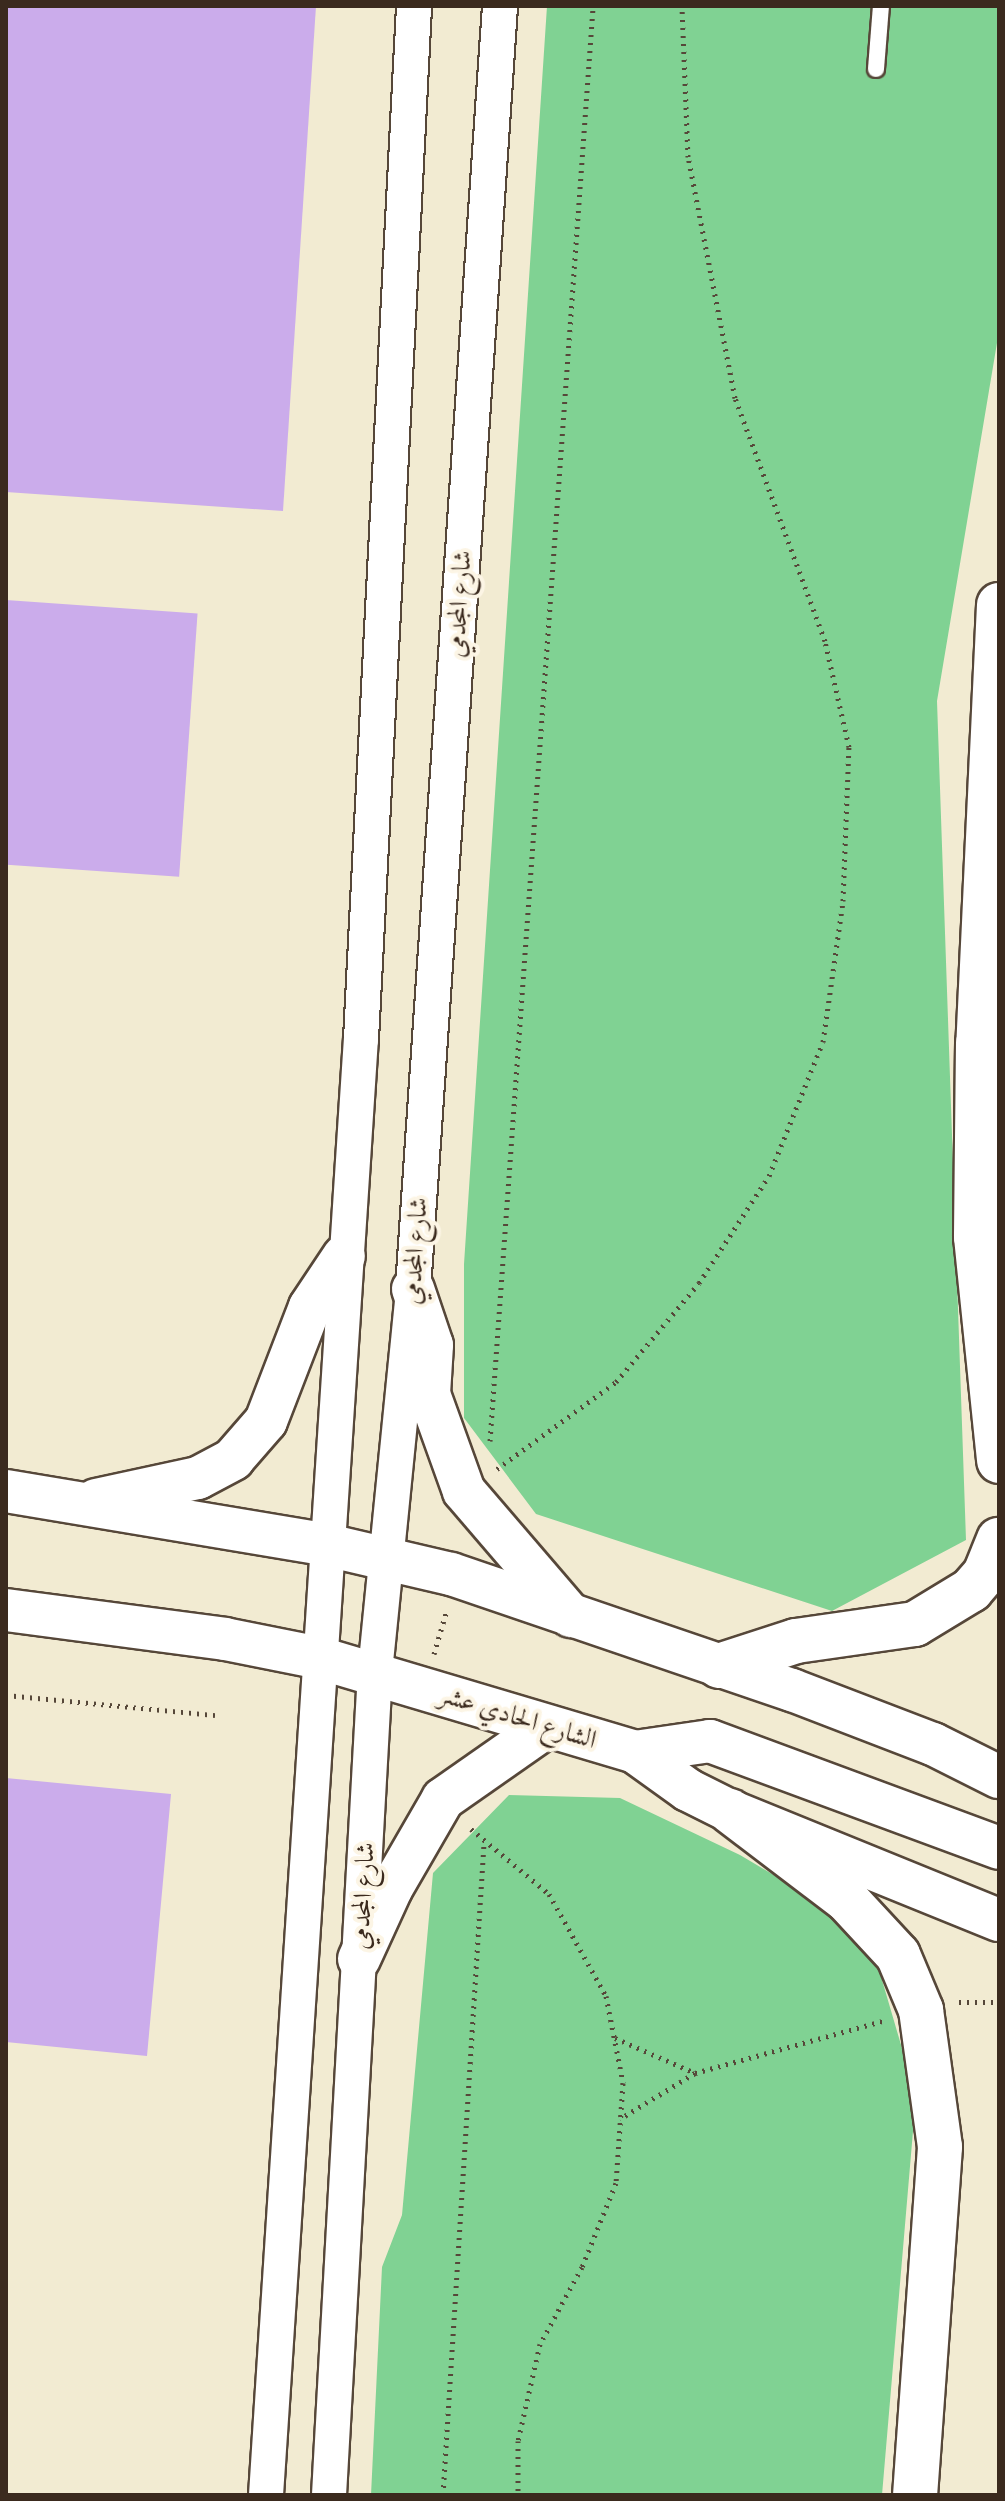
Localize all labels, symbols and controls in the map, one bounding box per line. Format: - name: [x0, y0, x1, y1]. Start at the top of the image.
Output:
- street label: شارع المجدمي: [440, 549, 478, 659]
- street label: شارع المجدمي: [396, 1196, 434, 1306]
- street label: الشارع الحادي عشر: [436, 1678, 600, 1756]
- street label: شارع المجدمي: [345, 1842, 381, 1950]

